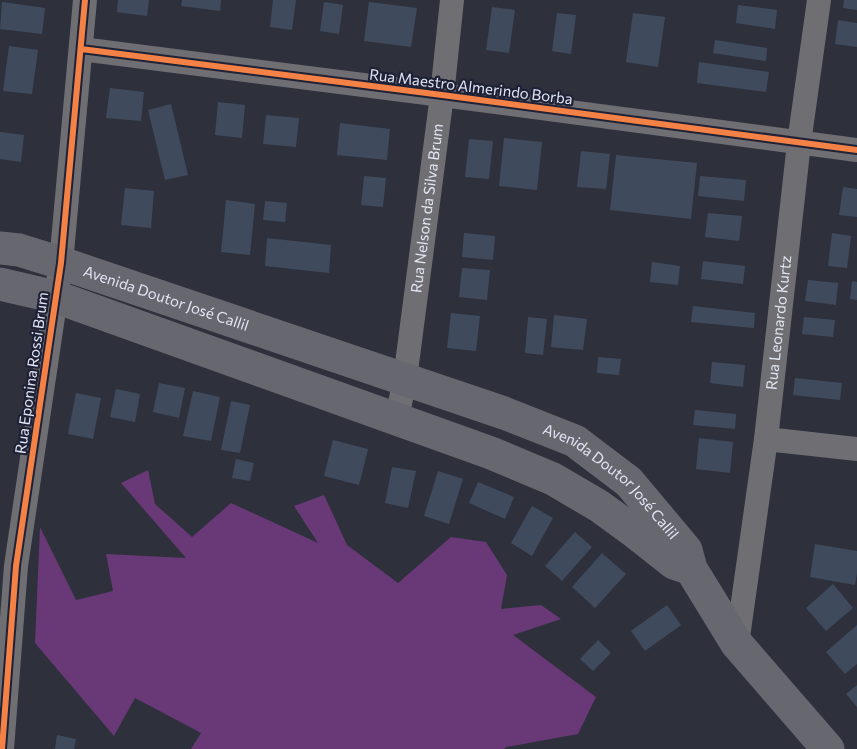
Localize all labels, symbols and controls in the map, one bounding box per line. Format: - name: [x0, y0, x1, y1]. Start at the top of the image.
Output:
- street label: Rua Maestro Almerindo Borba: [368, 65, 574, 107]
- street label: Rua Nelson da Silva Brum: [406, 122, 446, 294]
- street label: Rua Leonardo Kurtz: [762, 254, 794, 391]
- street label: Avenida Doutor José Callil: [81, 261, 251, 334]
- street label: Rua Eponina Rossi Brum: [11, 291, 51, 455]
- street label: Avenida Doutor José Callil: [541, 419, 683, 542]

